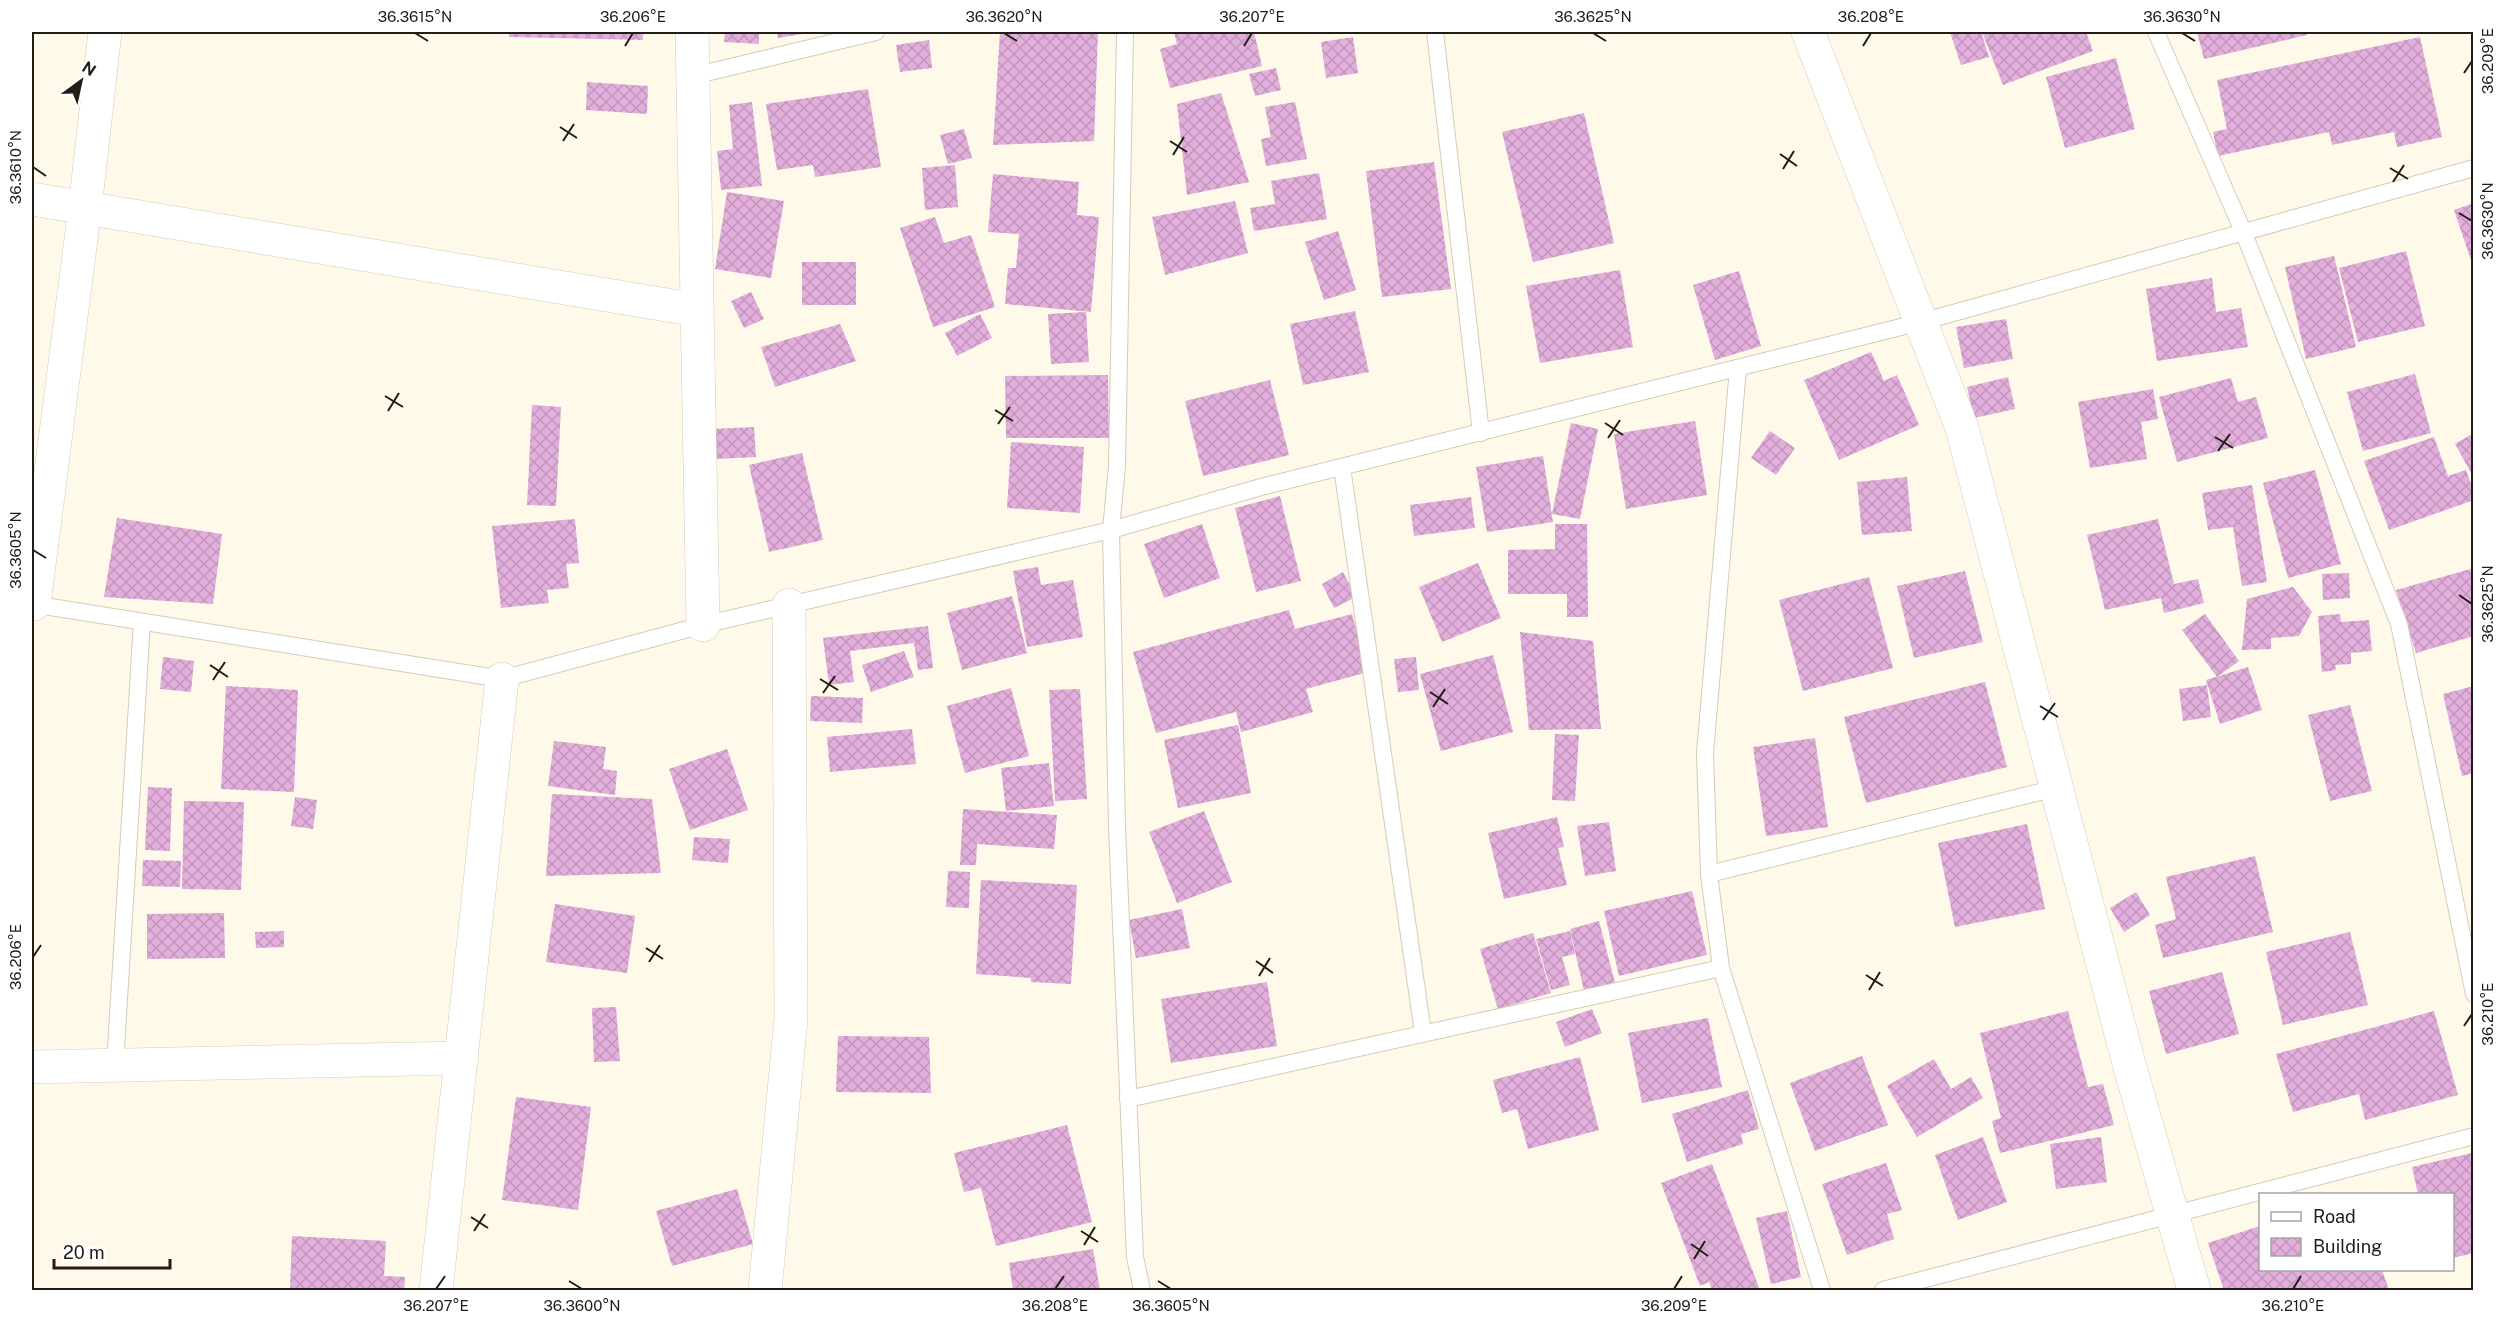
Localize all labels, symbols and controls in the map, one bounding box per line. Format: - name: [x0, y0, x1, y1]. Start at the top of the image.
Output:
- text: 36.3615°N: [378, 8, 452, 25]
- text: 36.206°E: [600, 8, 666, 25]
- text: 36.3620°N: [965, 8, 1043, 25]
- text: 36.207°E: [1219, 8, 1285, 25]
- text: 36.3625°N: [1554, 8, 1632, 25]
- text: 36.208°E: [1838, 8, 1904, 25]
- text: 36.3630°N: [2143, 8, 2221, 25]
- text: 36.209°E: [2479, 28, 2496, 94]
- north arrow: [51, 51, 111, 111]
- text: N: [78, 57, 99, 80]
- text: 36.3610°N: [7, 130, 24, 204]
- text: 36.3630°N: [2479, 182, 2496, 260]
- text: 36.3605°N: [7, 511, 24, 589]
- text: 36.3625°N: [2479, 565, 2496, 643]
- text: 36.206°E: [7, 924, 24, 990]
- text: 36.210°E: [2479, 983, 2496, 1045]
- legend: [2259, 1193, 2454, 1271]
- text: Road: [2313, 1206, 2356, 1227]
- scale bar: [54, 1232, 170, 1270]
- text: Building: [2313, 1236, 2382, 1257]
- text: 20 m: [63, 1242, 105, 1263]
- text: 36.207°E: [403, 1297, 469, 1314]
- text: 36.3600°N: [543, 1297, 621, 1314]
- text: 36.208°E: [1022, 1297, 1088, 1314]
- text: 36.3605°N: [1132, 1297, 1210, 1314]
- text: 36.209°E: [1641, 1297, 1707, 1314]
- text: 36.210°E: [2262, 1297, 2324, 1314]

